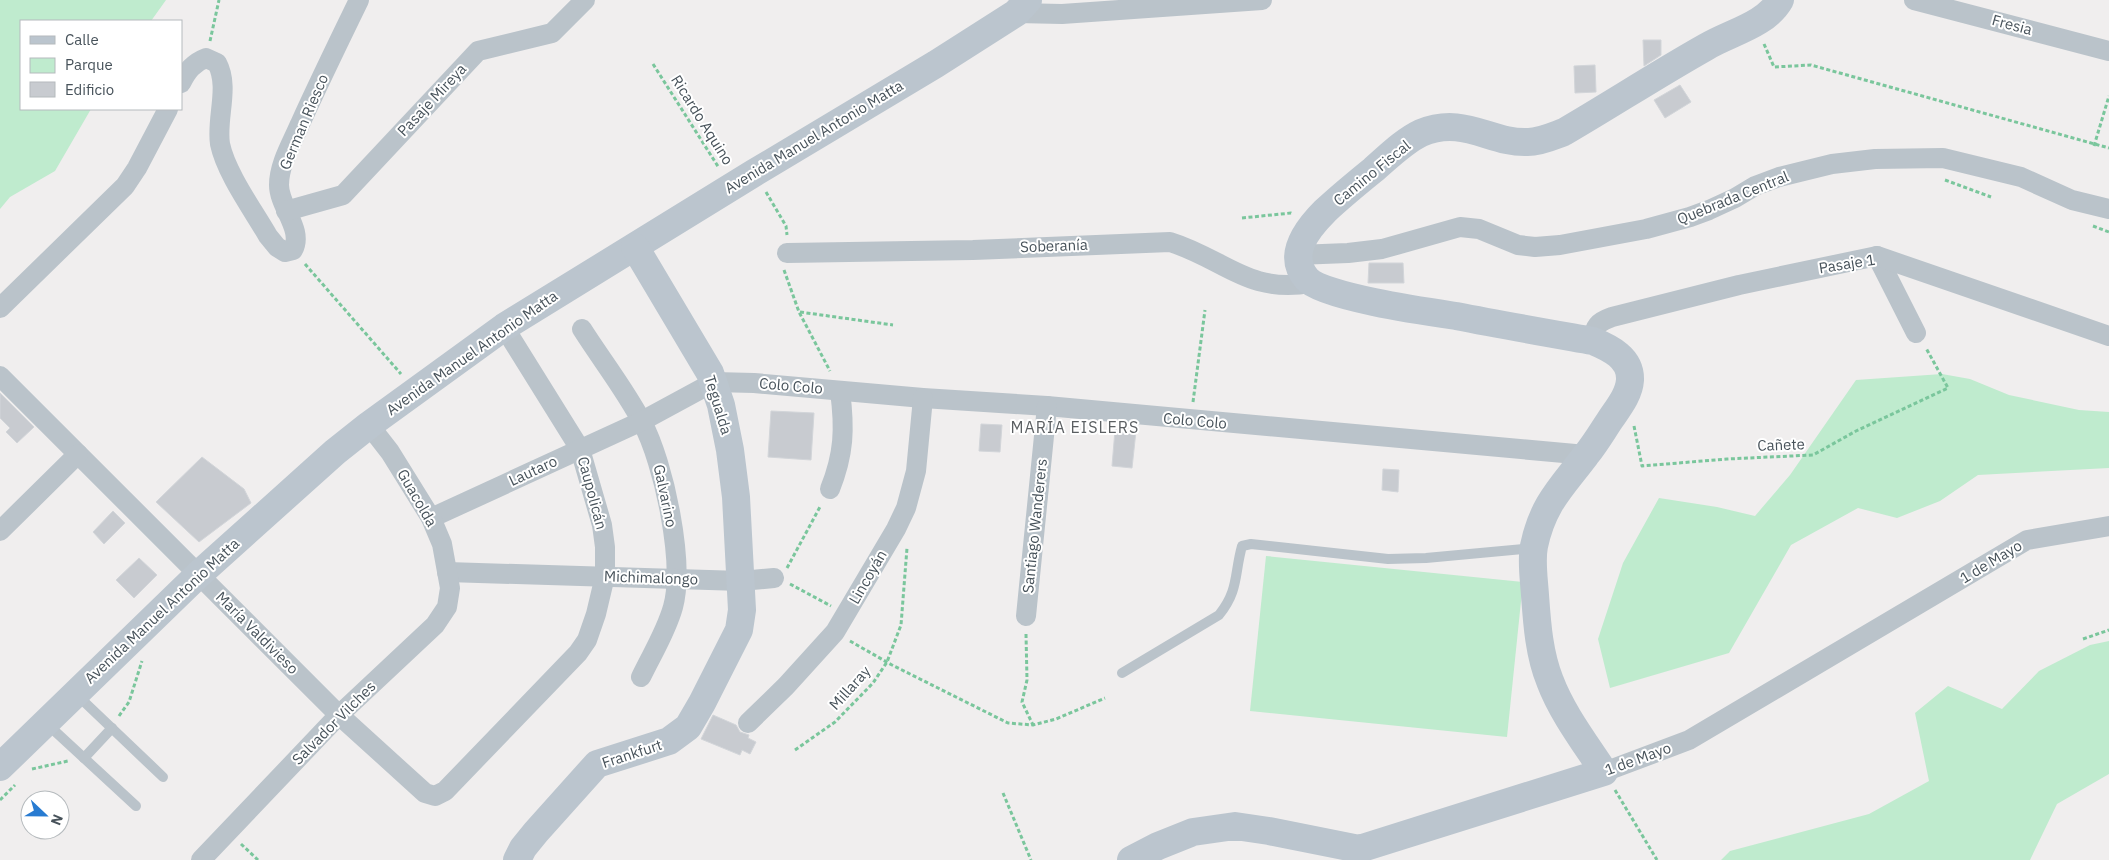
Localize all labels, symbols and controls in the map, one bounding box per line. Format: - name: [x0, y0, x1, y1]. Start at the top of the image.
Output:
- street label: Fresia: [1990, 10, 2034, 39]
- legend: [20, 20, 182, 110]
- text: Calle: [65, 30, 99, 49]
- text: Parque: [65, 55, 113, 74]
- street label: Pasaje Mireya: [393, 59, 470, 140]
- street label: German Riesco: [275, 71, 332, 172]
- street label: Ricardo Aquino: [667, 71, 738, 168]
- street label: Avenida Manuel Antonio Matta: [721, 76, 906, 197]
- text: Edificio: [65, 80, 114, 99]
- street label: Camino Fiscal: [1329, 136, 1414, 209]
- street label: Quebrada Central: [1674, 167, 1791, 229]
- street label: Soberanía: [1020, 235, 1088, 256]
- street label: Pasaje 1: [1817, 250, 1876, 277]
- street label: Avenida Manuel Antonio Matta: [382, 286, 561, 419]
- street label: Tegualda: [700, 373, 736, 437]
- street label: Colo Colo: [758, 373, 824, 398]
- street label: Colo Colo: [1162, 408, 1228, 433]
- district label: MARÍA EISLERS: [1011, 416, 1139, 437]
- street label: Cañete: [1757, 434, 1805, 455]
- street label: Lautaro: [506, 451, 560, 490]
- street label: Caupolicán: [574, 454, 611, 531]
- street label: Santiago Wanderers: [1018, 458, 1051, 594]
- street label: Galvarino: [650, 463, 681, 529]
- street label: Guacolda: [393, 465, 442, 530]
- street label: Avenida Manuel Antonio Matta: [80, 534, 243, 687]
- street label: 1 de Mayo: [1956, 536, 2025, 587]
- street label: Lincoyán: [844, 546, 891, 607]
- street label: Michimalongo: [604, 566, 698, 589]
- street label: María Valdivieso: [212, 587, 303, 678]
- street label: Millaray: [825, 661, 875, 714]
- street label: Salvador Vilches: [288, 677, 379, 768]
- street label: Frankfurt: [599, 735, 664, 772]
- street label: 1 de Mayo: [1602, 738, 1673, 779]
- north arrow: [20, 790, 70, 840]
- text: N: [47, 812, 67, 828]

